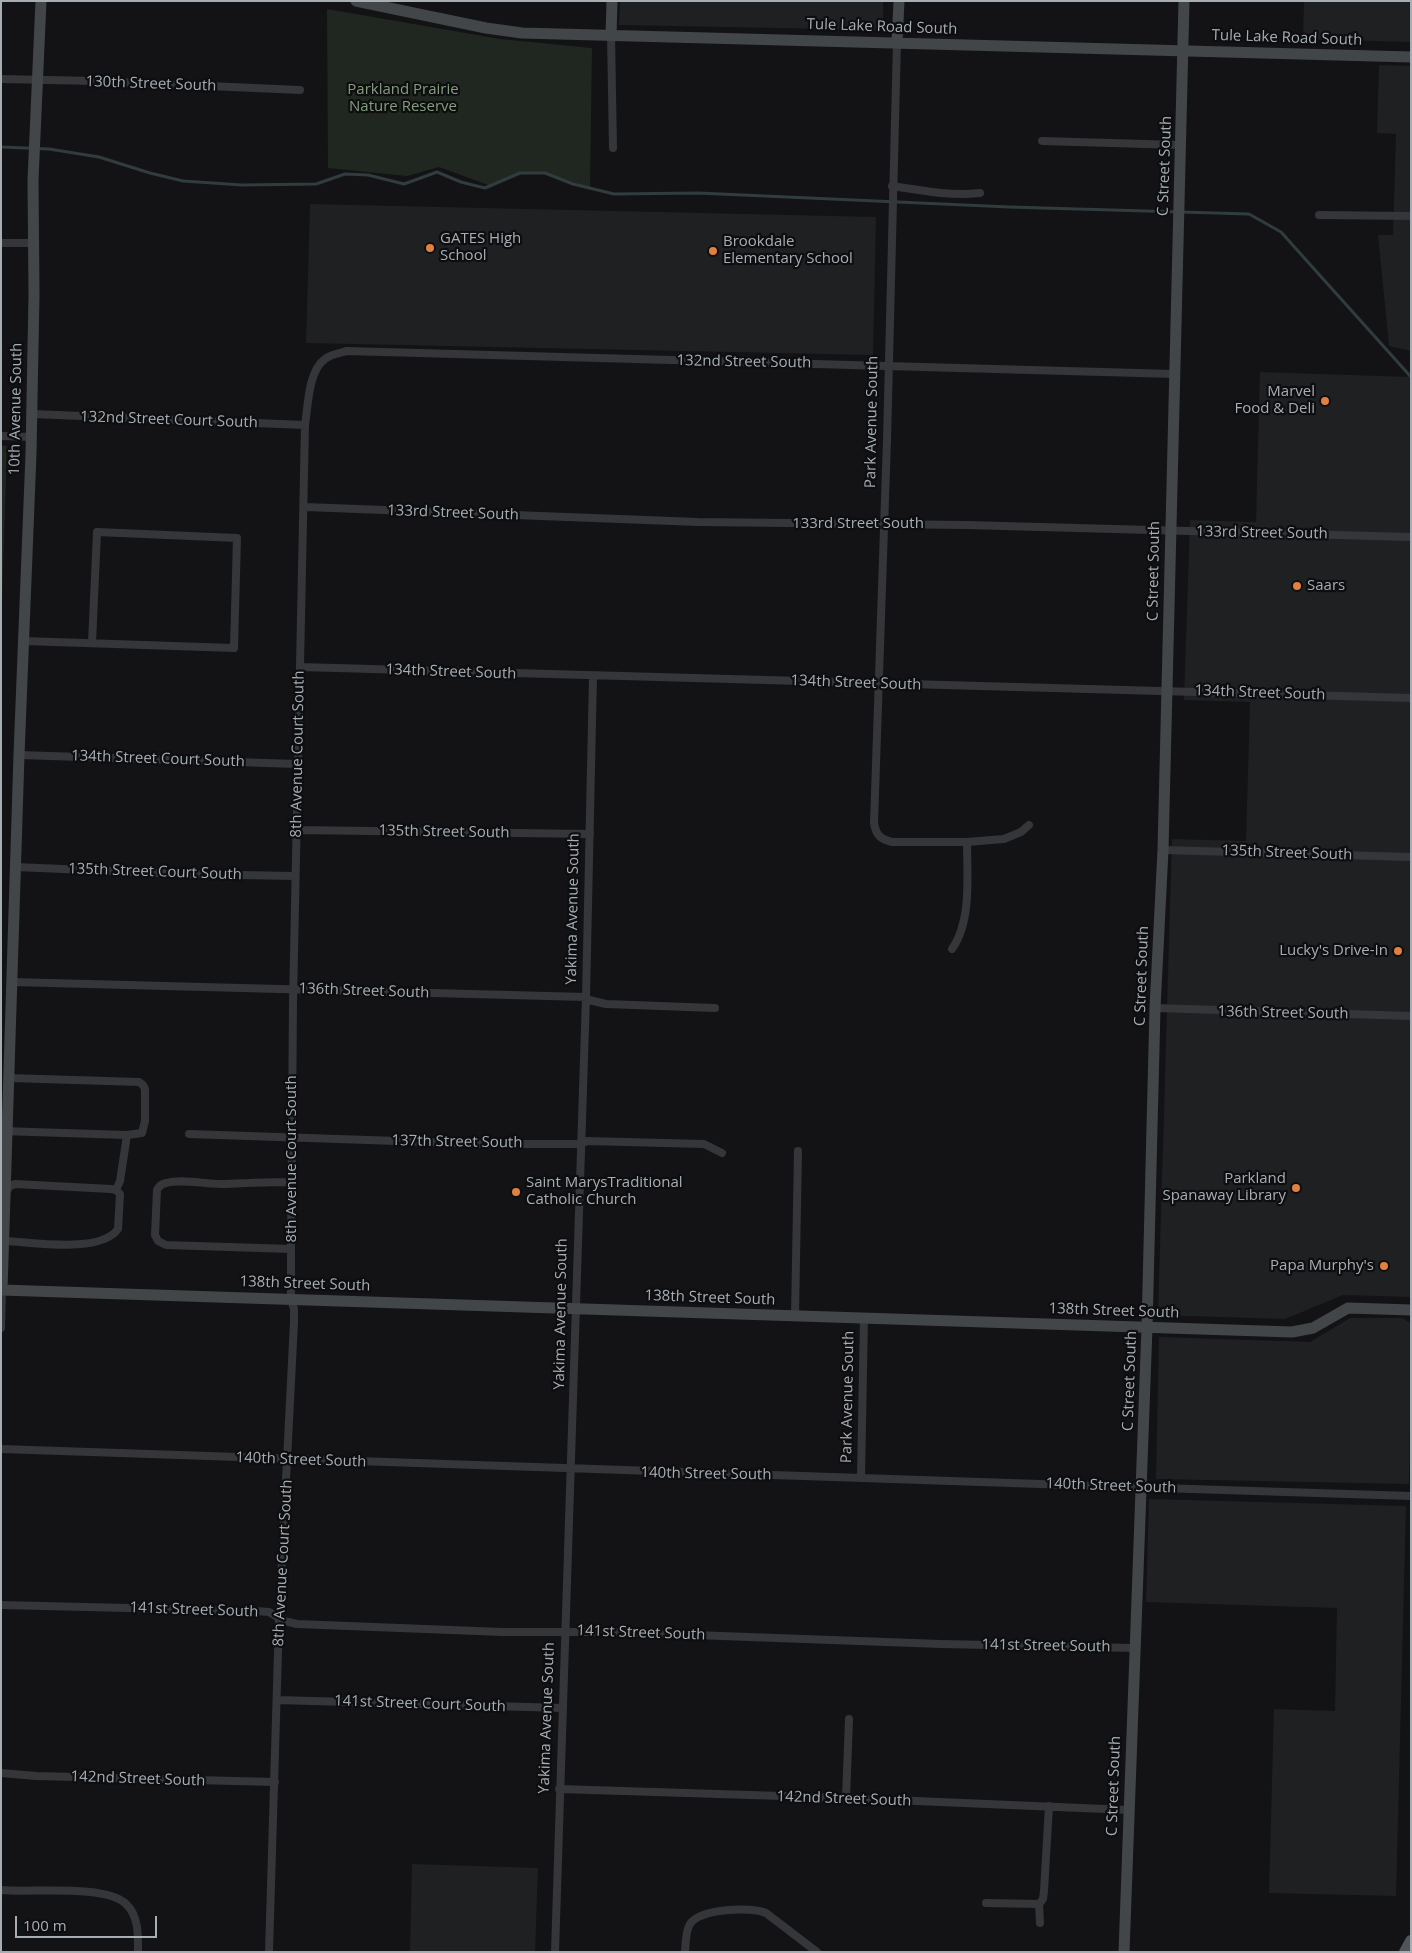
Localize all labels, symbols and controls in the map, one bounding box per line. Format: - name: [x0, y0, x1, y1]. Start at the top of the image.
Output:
- street label: Tule Lake Road South: [806, 15, 958, 39]
- street label: Tule Lake Road South: [1211, 26, 1363, 50]
- street label: 130th Street South: [85, 73, 217, 95]
- park label: Parkland Prairie Nature Reserve: [347, 81, 459, 116]
- street label: C Street South: [1154, 116, 1176, 216]
- place label: GATES High School: [440, 230, 521, 265]
- place label: Brookdale Elementary School: [723, 233, 853, 268]
- marker: GATES High School: [424, 242, 436, 254]
- marker: Brookdale Elementary School: [707, 245, 719, 257]
- street label: 10th Avenue South: [6, 342, 26, 476]
- street label: 132nd Street South: [676, 352, 812, 372]
- street label: Park Avenue South: [862, 356, 882, 488]
- place label: Marvel Food & Deli: [1234, 383, 1315, 418]
- marker: Marvel Food & Deli: [1319, 395, 1331, 407]
- street label: 132nd Street Court South: [80, 408, 258, 432]
- street label: 133rd Street South: [387, 502, 519, 524]
- street label: 133rd Street South: [792, 515, 924, 533]
- street label: C Street South: [1144, 521, 1164, 621]
- street label: 133rd Street South: [1196, 523, 1328, 543]
- place label: Saars: [1307, 577, 1345, 595]
- marker: Saars: [1291, 580, 1303, 592]
- street label: 134th Street South: [385, 661, 517, 683]
- street label: 8th Avenue Court South: [288, 670, 308, 838]
- street label: 134th Street South: [790, 672, 922, 694]
- street label: 134th Street South: [1194, 682, 1326, 704]
- street label: 134th Street Court South: [71, 747, 245, 771]
- street label: 135th Street South: [378, 822, 510, 842]
- street label: Yakima Avenue South: [563, 833, 583, 985]
- street label: 135th Street South: [1221, 842, 1353, 864]
- street label: 135th Street Court South: [68, 860, 242, 884]
- street label: C Street South: [1131, 926, 1153, 1026]
- place label: Lucky's Drive-In: [1279, 942, 1388, 960]
- marker: Lucky's Drive-In: [1392, 945, 1404, 957]
- street label: 136th Street South: [298, 980, 430, 1002]
- street label: 136th Street South: [1217, 1003, 1349, 1023]
- street label: 8th Avenue Court South: [283, 1075, 301, 1243]
- street label: 137th Street South: [391, 1132, 523, 1152]
- place label: Parkland Spanaway Library: [1162, 1170, 1286, 1205]
- place label: Saint MarysTraditional Catholic Church: [526, 1174, 683, 1209]
- marker: Parkland Spanaway Library: [1290, 1182, 1302, 1194]
- marker: Saint MarysTraditional Catholic Church: [510, 1186, 522, 1198]
- street label: Yakima Avenue South: [551, 1238, 571, 1390]
- place label: Papa Murphy's: [1270, 1257, 1374, 1275]
- marker: Papa Murphy's: [1378, 1260, 1390, 1272]
- street label: 138th Street South: [239, 1273, 371, 1295]
- street label: 138th Street South: [644, 1287, 776, 1309]
- street label: 138th Street South: [1048, 1300, 1180, 1322]
- street label: Park Avenue South: [838, 1331, 858, 1463]
- street label: C Street South: [1119, 1331, 1141, 1431]
- street label: 140th Street South: [235, 1449, 367, 1471]
- street label: 140th Street South: [640, 1464, 772, 1484]
- street label: 140th Street South: [1045, 1475, 1177, 1497]
- street label: 8th Avenue Court South: [270, 1479, 296, 1647]
- street label: 141st Street South: [129, 1599, 259, 1621]
- street label: 141st Street South: [576, 1622, 706, 1644]
- street label: 141st Street South: [981, 1636, 1111, 1656]
- street label: Yakima Avenue South: [535, 1642, 559, 1794]
- street label: 141st Street Court South: [334, 1692, 506, 1716]
- street label: C Street South: [1103, 1736, 1125, 1836]
- street label: 142nd Street South: [70, 1768, 206, 1790]
- street label: 142nd Street South: [776, 1788, 912, 1810]
- scale bar: [18, 1906, 160, 1938]
- text: 100 m: [23, 1915, 67, 1935]

